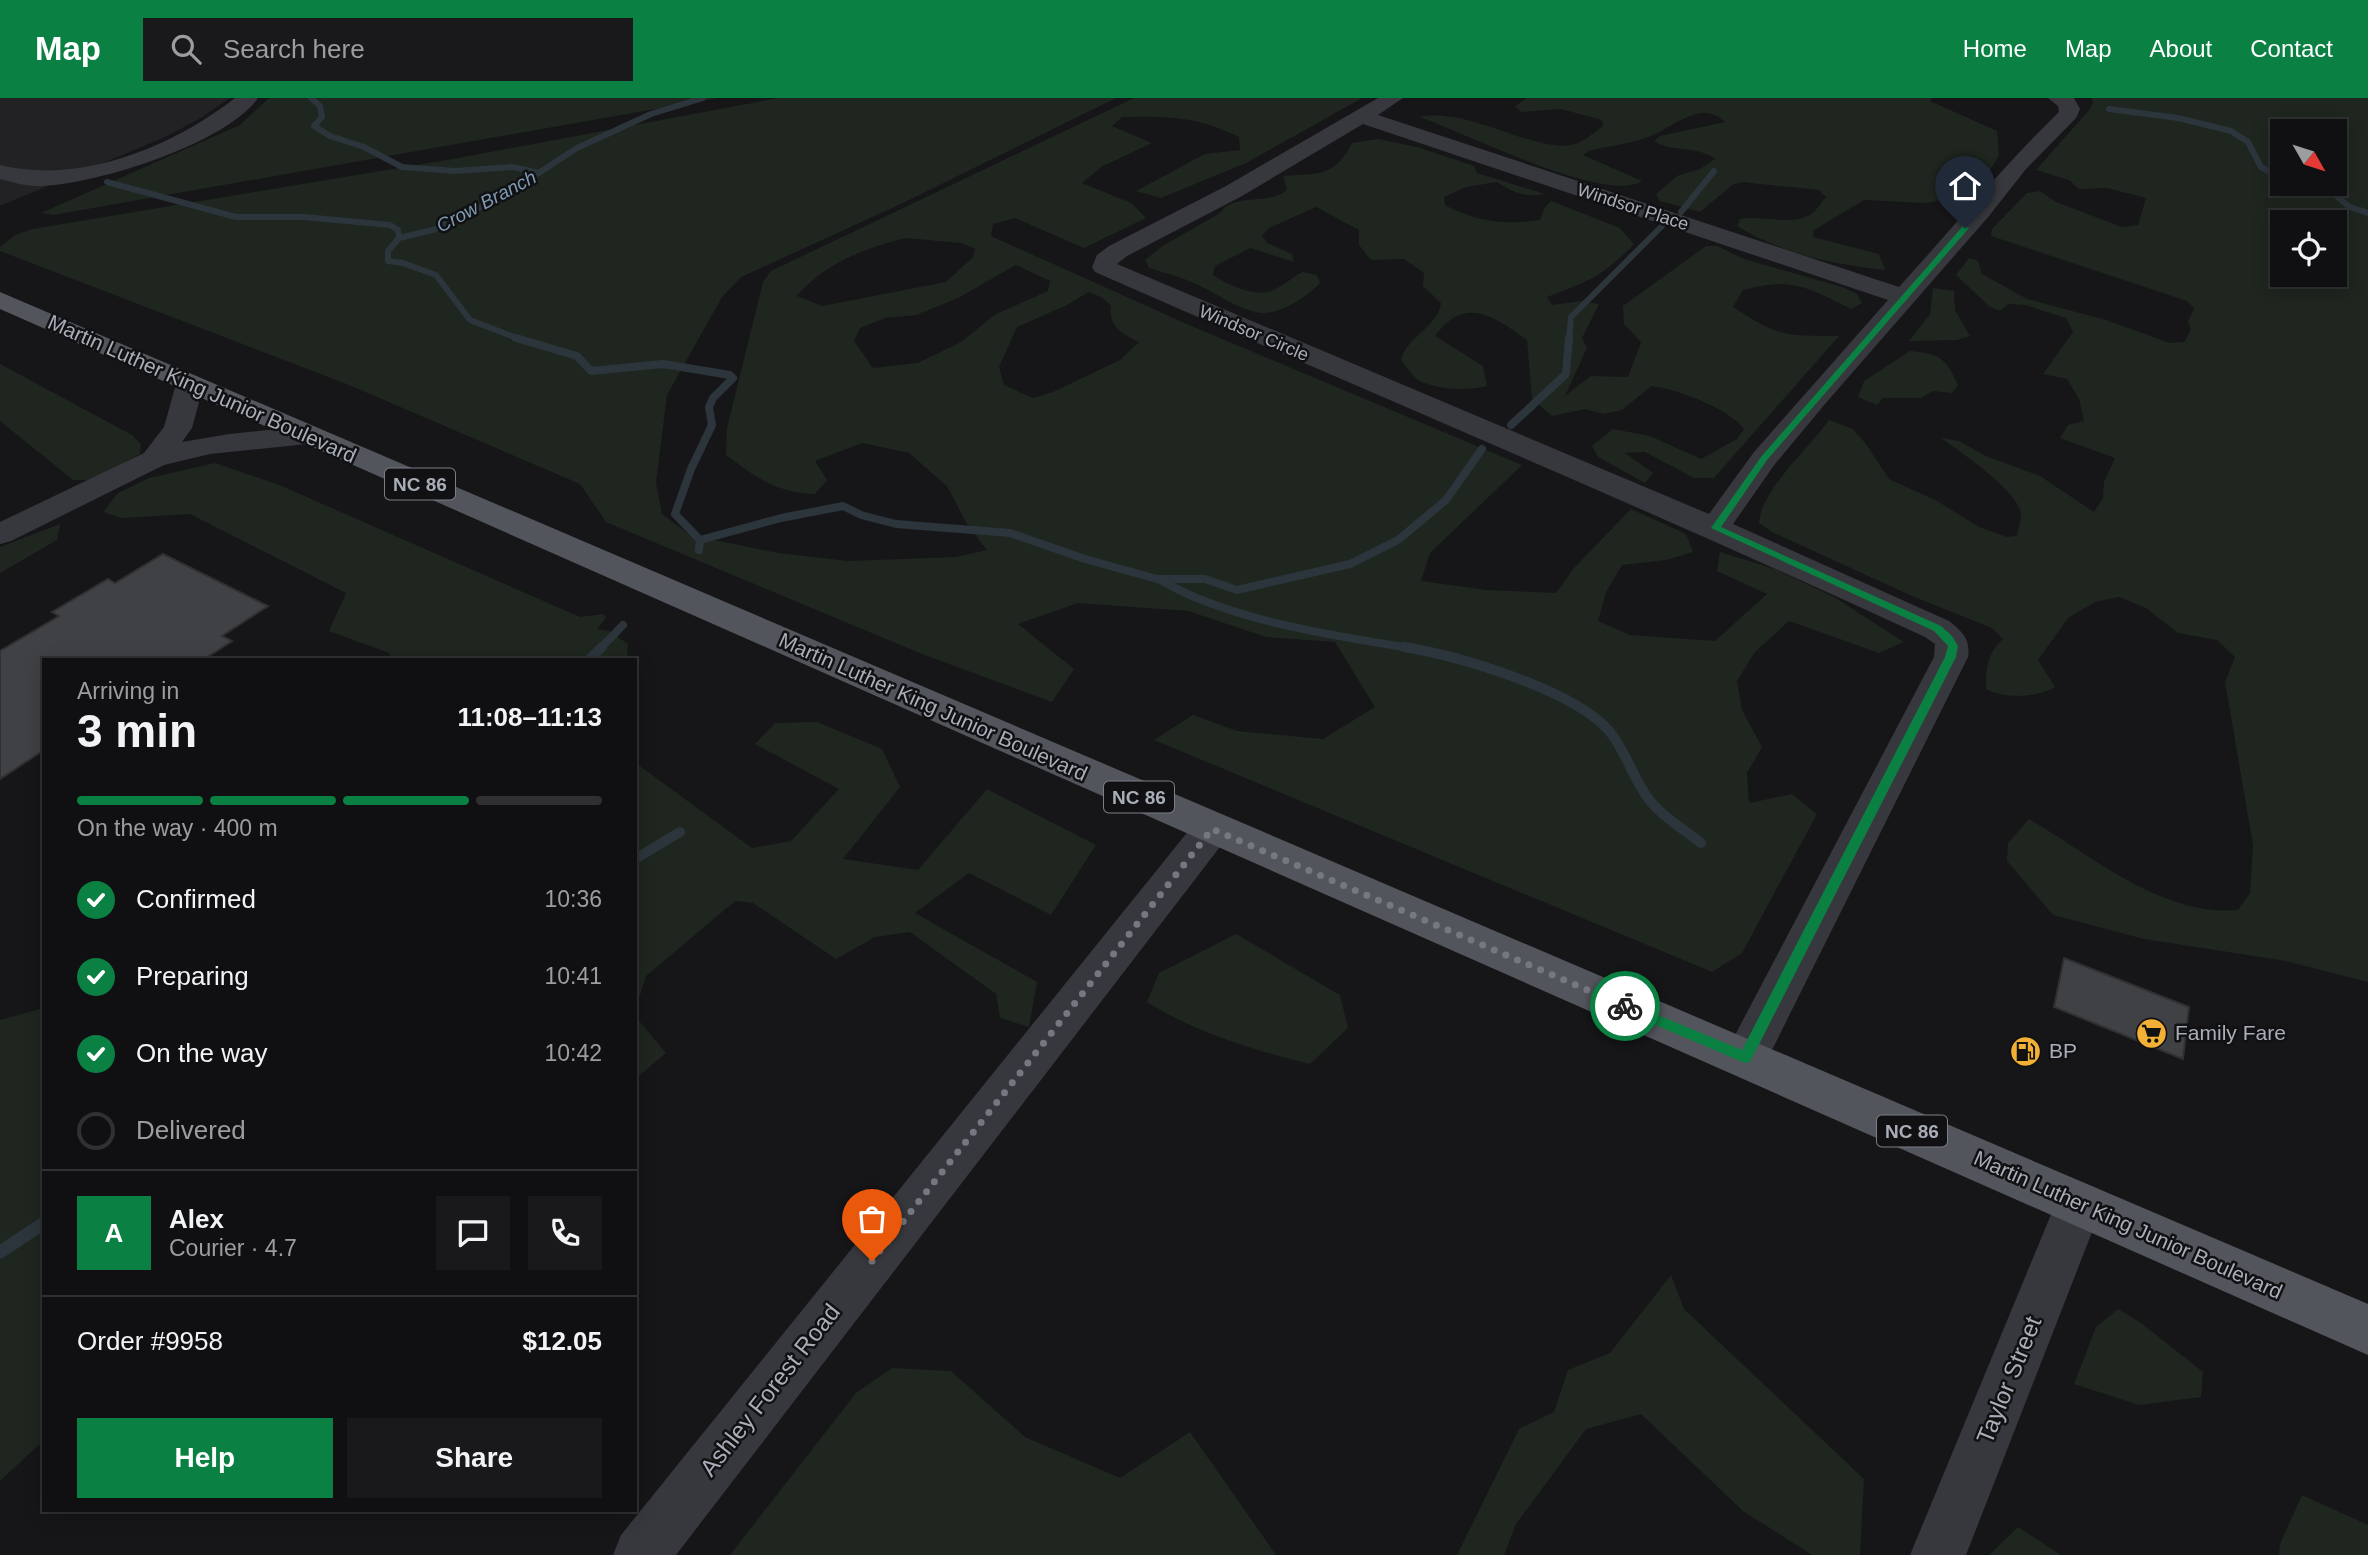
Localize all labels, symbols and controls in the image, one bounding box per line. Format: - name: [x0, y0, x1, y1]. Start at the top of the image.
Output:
- search box: [143, 18, 633, 81]
- text: Map: [35, 30, 101, 67]
- icon: search: [167, 30, 205, 68]
- text: Search here: [223, 34, 365, 64]
- text: Home: [1963, 35, 2027, 62]
- text: Map: [2065, 35, 2112, 62]
- text: About: [2150, 35, 2212, 62]
- text: Contact: [2250, 35, 2333, 62]
- north arrow: [2270, 119, 2347, 196]
- map controls: [2270, 119, 2347, 287]
- pin: [1935, 156, 1995, 228]
- water label: Crow Branch: [433, 166, 540, 236]
- icon: home: [1946, 167, 1984, 205]
- street label: Windsor Place: [1575, 180, 1691, 234]
- button: locate: [2270, 210, 2347, 287]
- street label: Windsor Circle: [1196, 301, 1312, 365]
- street label: Martin Luther King Junior Boulevard: [44, 310, 360, 467]
- road number: NC 86: [385, 468, 455, 500]
- street label: Martin Luther King Junior Boulevard: [775, 628, 1091, 785]
- text: Arriving in: [77, 678, 179, 704]
- text: 11:08–11:13: [457, 702, 602, 732]
- text: 3 min: [77, 705, 197, 757]
- road number: NC 86: [1104, 782, 1174, 812]
- text: On the way · 400 m: [77, 815, 278, 841]
- icon: check: [77, 881, 115, 919]
- text: Confirmed: [136, 884, 256, 914]
- text: 10:36: [544, 886, 602, 912]
- icon: check: [77, 958, 115, 996]
- text: Preparing: [136, 961, 249, 991]
- text: 10:41: [544, 963, 602, 989]
- courier: [1590, 971, 1660, 1041]
- icon: bike: [1606, 987, 1644, 1025]
- supermarket icon: Family Fare: [2135, 1016, 2169, 1050]
- place label: Family Fare: [2175, 1021, 2286, 1044]
- fuel station icon: BP: [2009, 1034, 2043, 1068]
- icon: check: [77, 1035, 115, 1073]
- text: On the way: [136, 1038, 268, 1068]
- place label: BP: [2049, 1039, 2077, 1062]
- text: 10:42: [544, 1040, 602, 1066]
- text: Delivered: [136, 1115, 246, 1145]
- road number: NC 86: [1877, 1116, 1947, 1147]
- street label: Martin Luther King Junior Boulevard: [1970, 1146, 2286, 1303]
- pin: [842, 1189, 902, 1261]
- button: chat: [436, 1196, 510, 1270]
- button: phone: [528, 1196, 602, 1270]
- icon: bag: [853, 1200, 891, 1238]
- text: Alex: [169, 1204, 224, 1234]
- text: A: [105, 1218, 123, 1248]
- text: Courier · 4.7: [169, 1235, 297, 1261]
- street label: Ashley Forest Road: [694, 1298, 845, 1481]
- street label: Taylor Street: [1971, 1312, 2046, 1447]
- text: Order #9958: [77, 1326, 223, 1356]
- text: $12.05: [522, 1326, 602, 1356]
- button: Help: [77, 1418, 333, 1498]
- button: Share: [347, 1418, 602, 1498]

